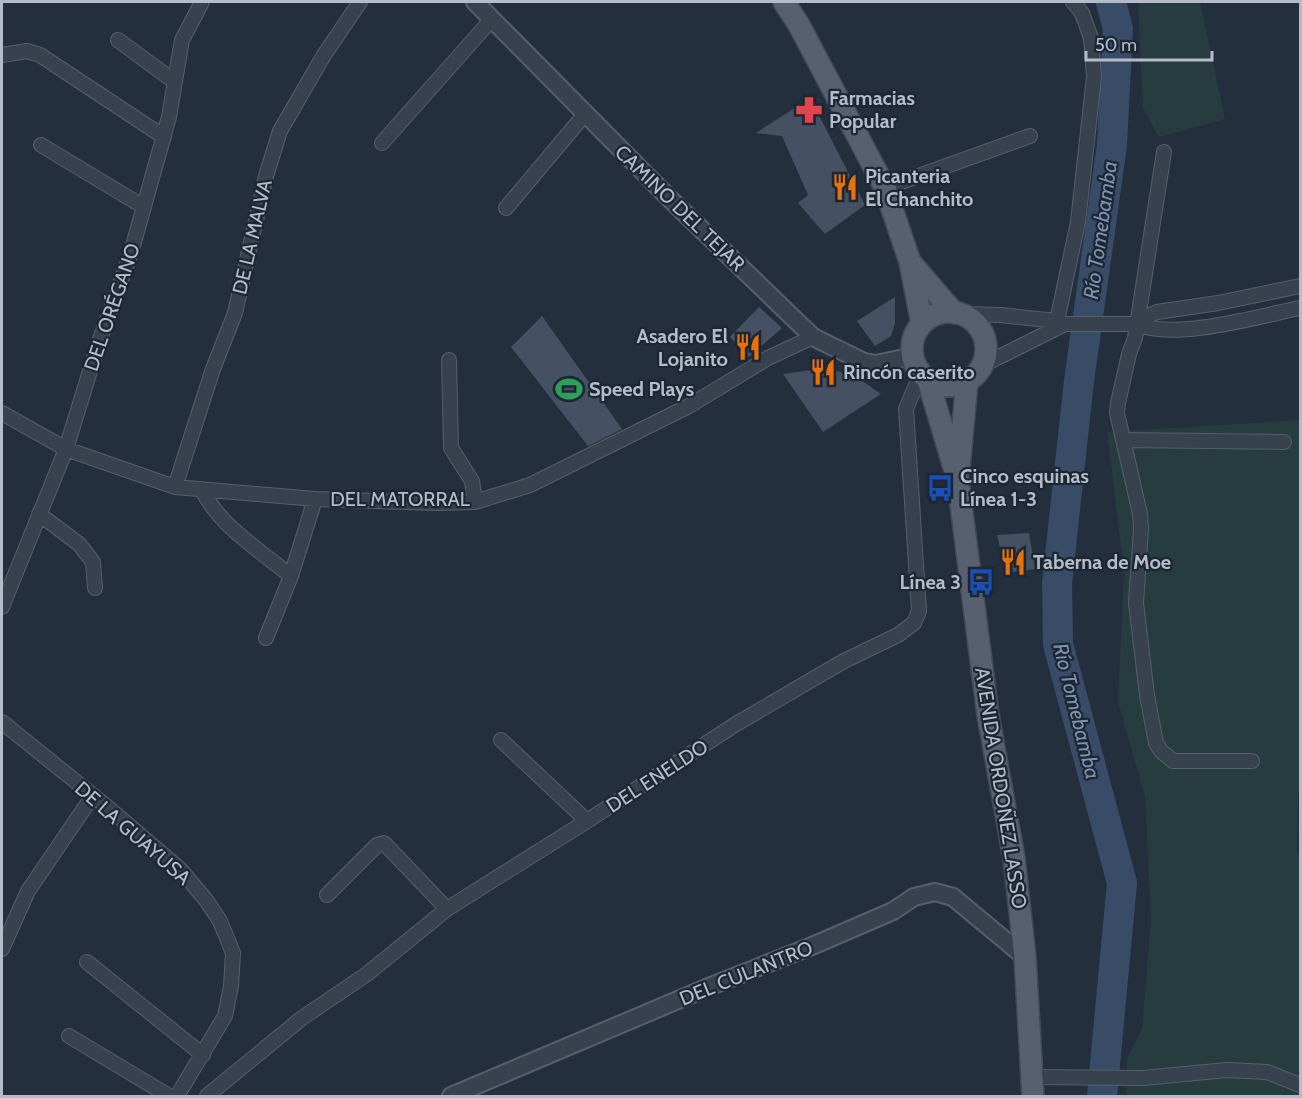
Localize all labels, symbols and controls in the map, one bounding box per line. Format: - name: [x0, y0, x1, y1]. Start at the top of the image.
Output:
- scale bar: [1086, 24, 1212, 62]
- text: 50 m: [1095, 34, 1137, 56]
- place label: Farmacias Popular: [829, 86, 915, 133]
- pharmacy icon: Farmacias Popular: [794, 95, 824, 125]
- street label: CAMINO DEL TEJAR: [610, 140, 750, 276]
- water label: Río Tomebamba: [1078, 159, 1122, 301]
- place label: Picanteria El Chanchito: [865, 164, 974, 211]
- restaurant icon: Picanteria El Chanchito: [830, 172, 860, 202]
- street label: DE LA MALVA: [227, 177, 277, 297]
- street label: DEL ORÉGANO: [79, 240, 145, 374]
- place label: Asadero El Lojanito: [636, 324, 728, 371]
- restaurant icon: Asadero El Lojanito: [733, 332, 763, 362]
- restaurant icon: Rincón caserito: [808, 357, 838, 387]
- place label: Rincón caserito: [843, 360, 975, 384]
- sports icon: Speed Plays: [554, 374, 584, 404]
- place label: Speed Plays: [589, 377, 694, 401]
- place label: Cinco esquinas Línea 1-3: [960, 464, 1089, 511]
- bus stop icon: Cinco esquinas Línea 1-3: [925, 473, 955, 503]
- street label: DEL MATORRAL: [330, 487, 470, 511]
- restaurant icon: Taberna de Moe: [998, 547, 1028, 577]
- place label: Taberna de Moe: [1033, 550, 1171, 574]
- bus stop icon: Línea 3: [966, 567, 996, 597]
- place label: Línea 3: [900, 570, 961, 594]
- water label: Río Tomebamba: [1048, 640, 1106, 782]
- street label: AVENIDA ORDOÑEZ LASSO: [970, 666, 1032, 910]
- street label: DEL ENELDO: [602, 734, 712, 818]
- street label: DE LA GUAYUSA: [70, 776, 196, 890]
- street label: DEL CULANTRO: [676, 935, 816, 1011]

